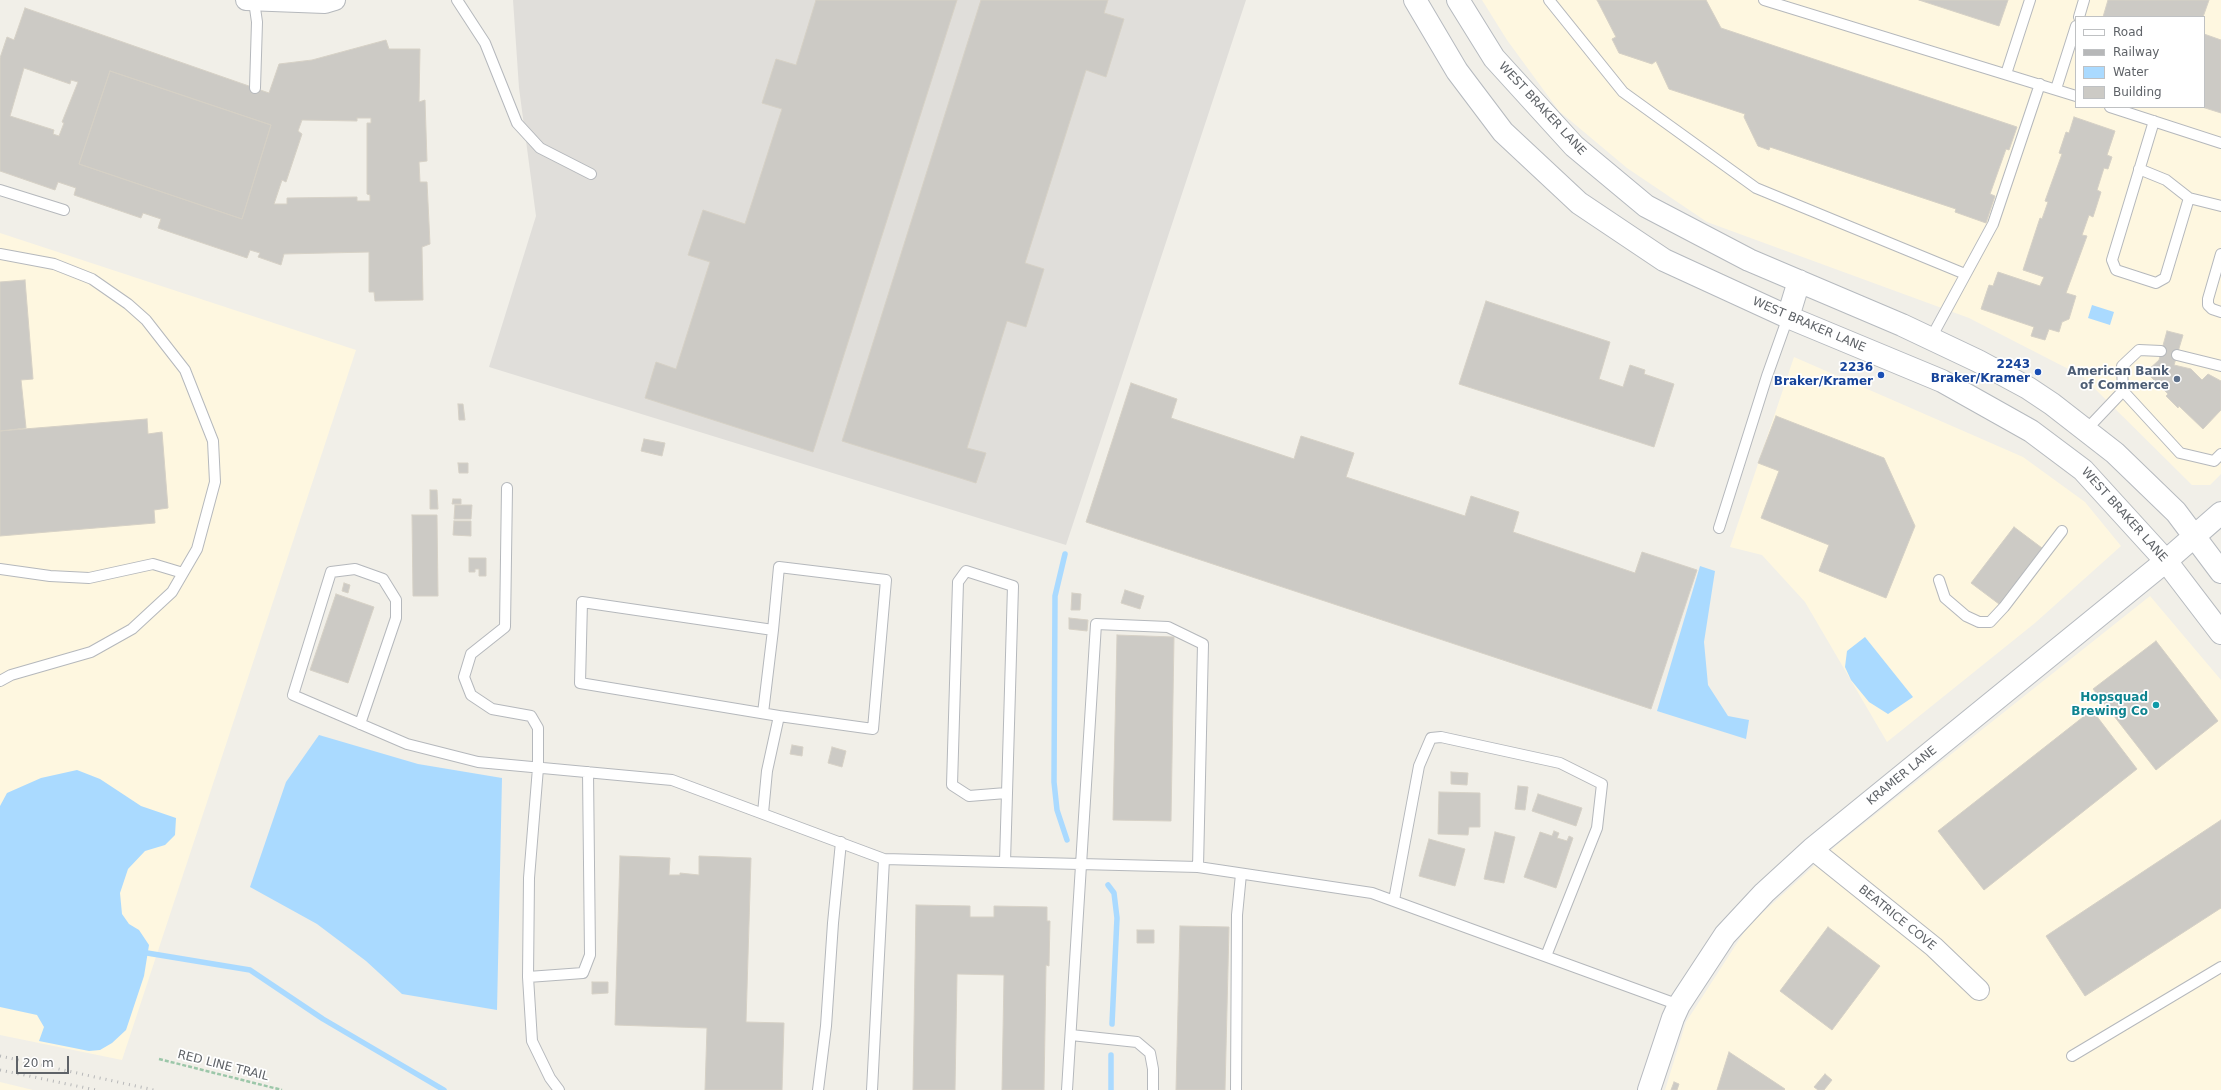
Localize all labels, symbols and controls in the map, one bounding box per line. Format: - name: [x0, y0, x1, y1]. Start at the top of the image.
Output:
- legend: [2075, 16, 2205, 108]
- text: Road: [2113, 25, 2143, 39]
- text: Railway: [2113, 45, 2159, 59]
- street label: WEST BRAKER LANE: [1495, 60, 1589, 158]
- text: Water: [2113, 65, 2148, 79]
- text: Building: [2113, 85, 2162, 99]
- street label: WEST BRAKER LANE: [1750, 295, 1868, 355]
- place label: 2243 Braker/Kramer: [1931, 358, 2030, 386]
- place label: 2236 Braker/Kramer: [1774, 361, 1873, 389]
- place label: American Bank of Commerce: [2067, 365, 2169, 393]
- marker: 2243 Braker/Kramer: [2033, 367, 2043, 377]
- marker: 2236 Braker/Kramer: [1876, 370, 1886, 380]
- marker: American Bank of Commerce: [2172, 374, 2182, 384]
- street label: WEST BRAKER LANE: [2078, 465, 2170, 565]
- place label: Hopsquad Brewing Co: [2071, 691, 2148, 719]
- marker: Hopsquad Brewing Co: [2151, 700, 2161, 710]
- street label: KRAMER LANE: [1864, 743, 1940, 809]
- street label: BEATRICE COVE: [1855, 882, 1939, 954]
- scale bar: [18, 1048, 71, 1074]
- street label: RED LINE TRAIL: [176, 1048, 270, 1084]
- text: 20 m: [23, 1056, 54, 1070]

